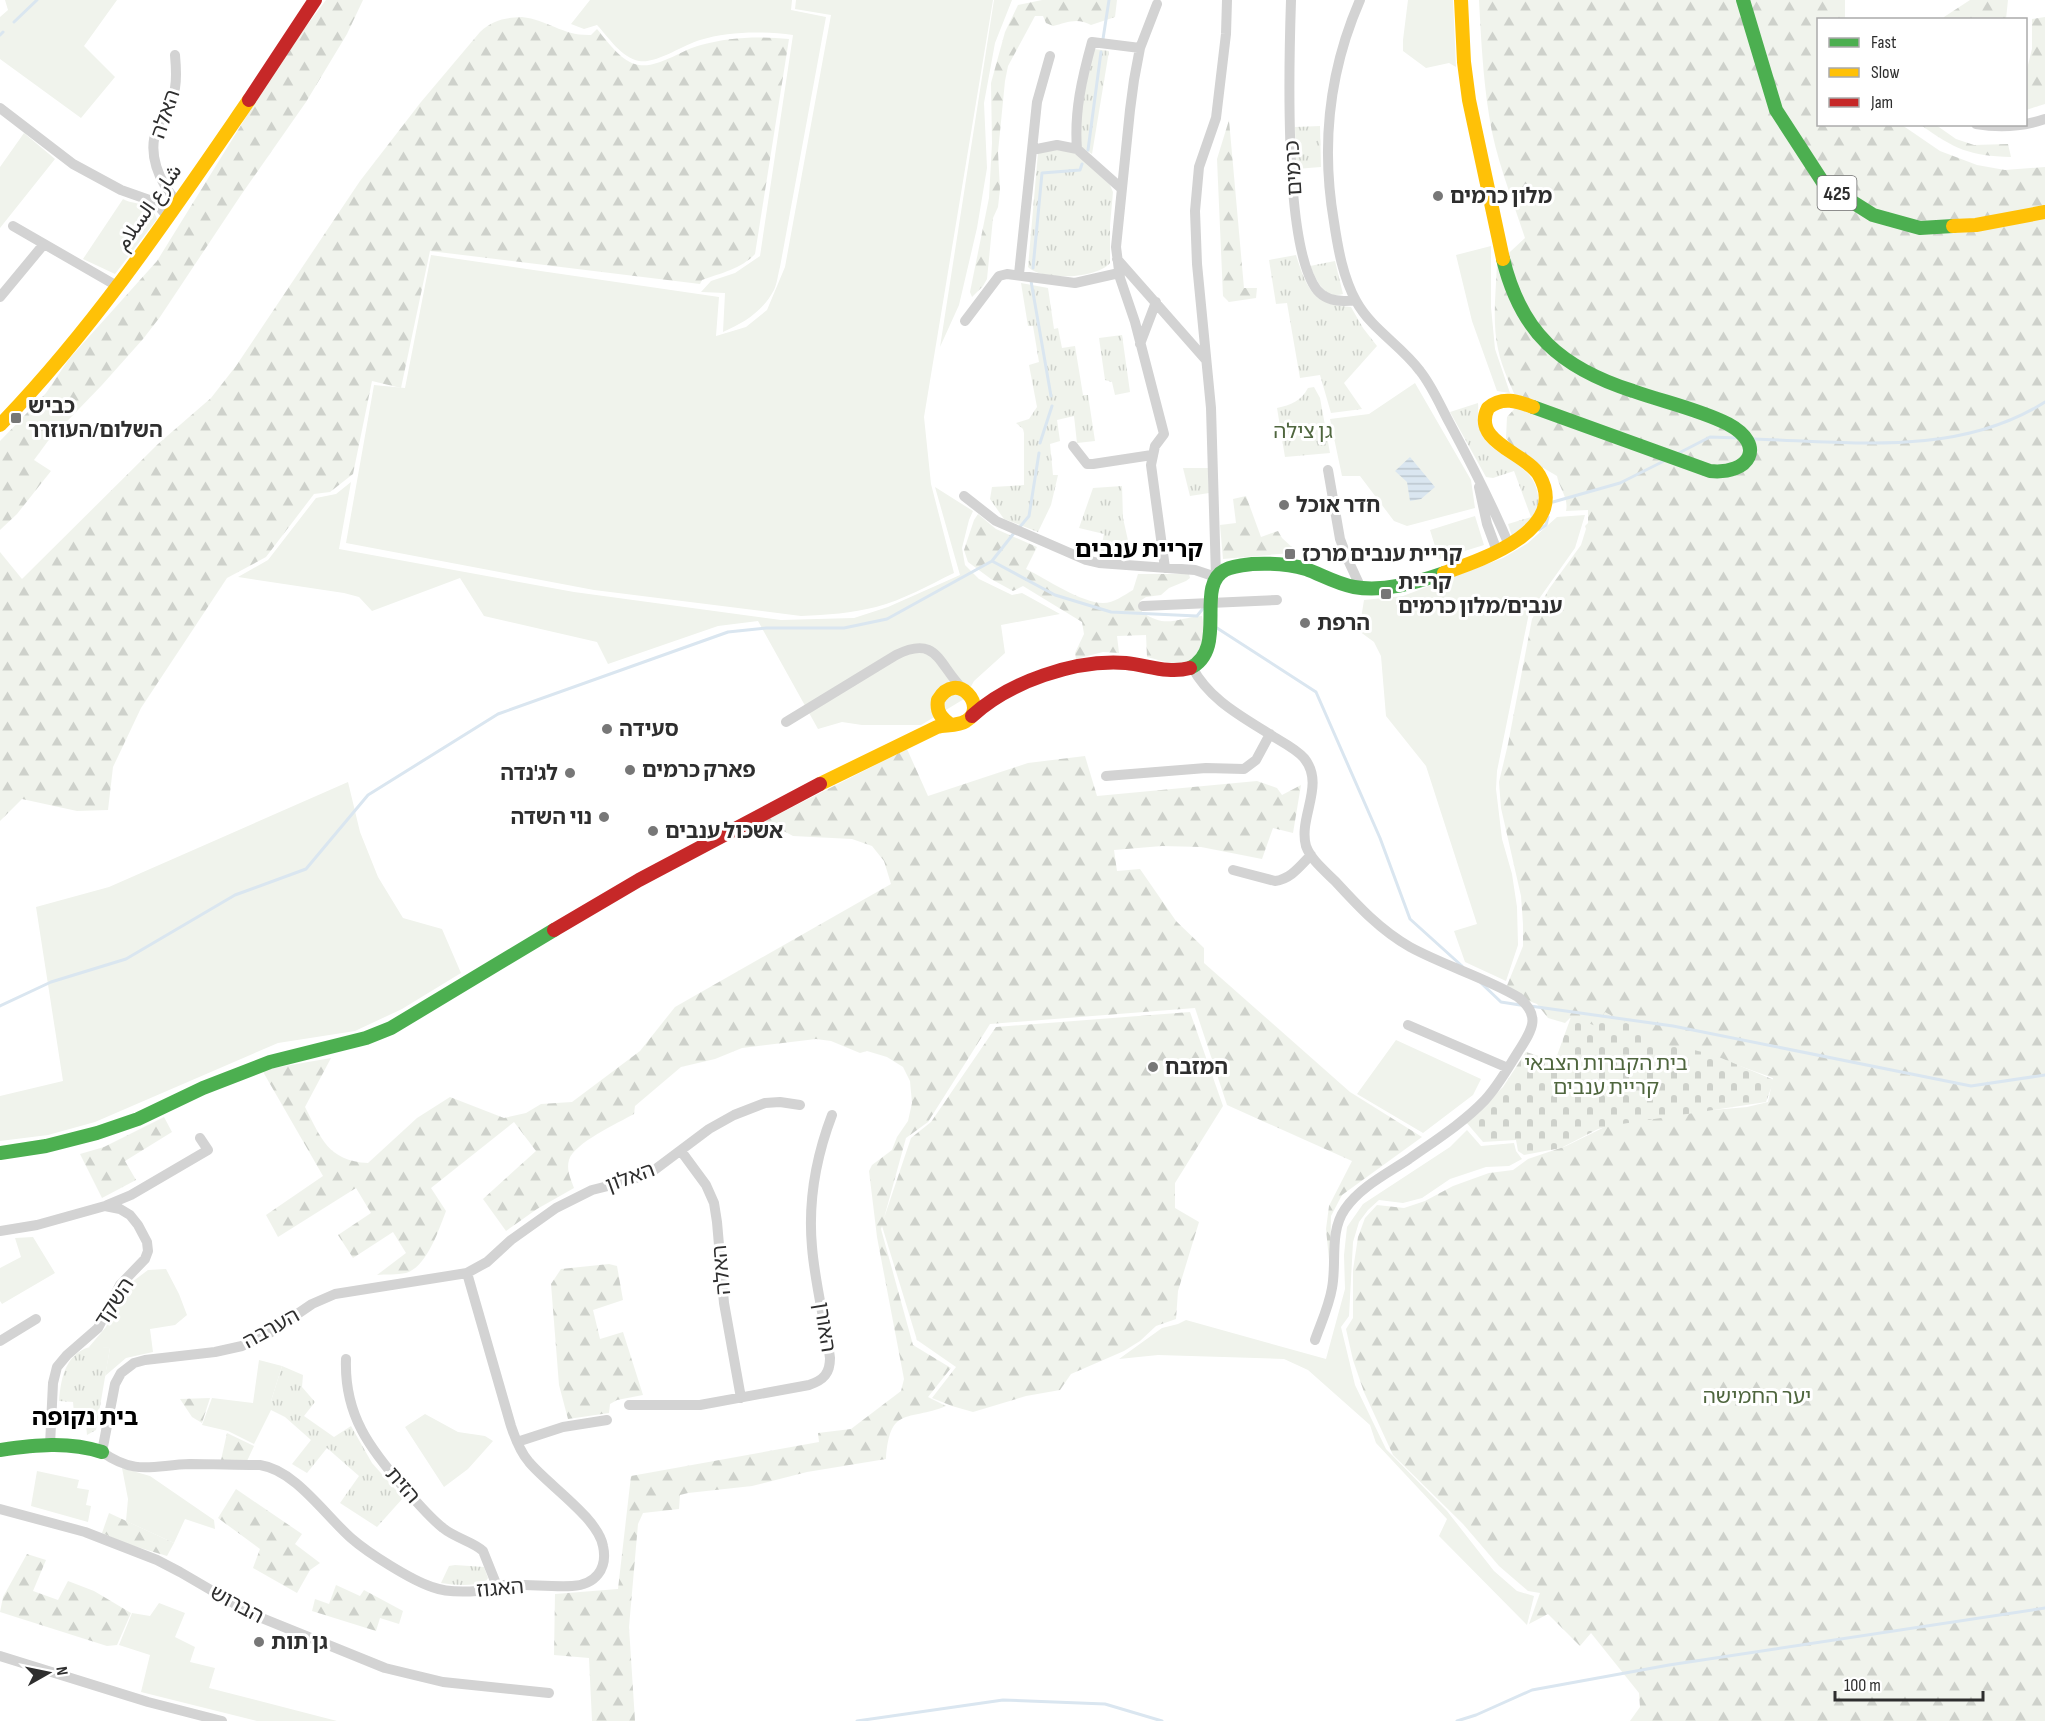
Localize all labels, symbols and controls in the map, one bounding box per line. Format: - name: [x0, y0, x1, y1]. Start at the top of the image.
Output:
- legend: [1817, 18, 2027, 126]
- text: Fast: [1871, 32, 1897, 53]
- text: Slow: [1871, 62, 1900, 83]
- street label: האלה: [145, 86, 186, 142]
- text: Jam: [1870, 92, 1893, 113]
- street label: כרמים: [1280, 140, 1307, 196]
- street label: شارع السلام: [110, 159, 188, 256]
- road number: 425: [1818, 176, 1856, 210]
- place label: מלון כרמים: [1450, 184, 1552, 209]
- marker: מלון כרמים: [1431, 189, 1445, 203]
- place label: כביש השלום/העוזרר: [28, 394, 163, 443]
- marker: כביש השלום/העוזרר: [9, 411, 23, 425]
- park label: גן צילה: [1273, 419, 1333, 444]
- place label: חדר אוכל: [1296, 493, 1380, 518]
- marker: חדר אוכל: [1277, 498, 1291, 512]
- district label: קריית ענבים: [1075, 535, 1204, 564]
- place label: קריית ענבים מרכז: [1302, 542, 1463, 567]
- marker: קריית ענבים מרכז: [1283, 547, 1297, 561]
- place label: קריית ענבים/מלון כרמים: [1398, 570, 1562, 619]
- marker: קריית ענבים/מלון כרמים: [1379, 587, 1393, 601]
- place label: הרפת: [1317, 611, 1370, 636]
- marker: הרפת: [1298, 616, 1312, 630]
- place label: סעידה: [619, 717, 679, 742]
- marker: סעידה: [600, 722, 614, 736]
- place label: פארק כרמים: [642, 758, 756, 783]
- place label: לג'נדה: [500, 761, 558, 786]
- marker: פארק כרמים: [623, 763, 637, 777]
- marker: לג'נדה: [563, 766, 577, 780]
- place label: נוי השדה: [510, 805, 592, 830]
- marker: נוי השדה: [597, 810, 611, 824]
- place label: אשכול ענבים: [665, 819, 783, 844]
- marker: אשכול ענבים: [646, 824, 660, 838]
- park label: בית הקברות הצבאי קריית ענבים: [1524, 1051, 1688, 1100]
- place label: המזבח: [1165, 1055, 1228, 1080]
- marker: המזבח: [1146, 1060, 1160, 1074]
- street label: האלון: [602, 1157, 658, 1198]
- street label: האלה: [707, 1244, 736, 1296]
- street label: השקד: [89, 1273, 139, 1331]
- street label: האורן: [808, 1300, 841, 1354]
- street label: הערבה: [239, 1303, 304, 1354]
- park label: יער החמישה: [1703, 1384, 1811, 1409]
- district label: בית נקופה: [32, 1403, 138, 1432]
- street label: הזית: [380, 1462, 425, 1509]
- street label: האגוז: [475, 1574, 525, 1603]
- street label: הברוש: [206, 1580, 268, 1629]
- place label: גן תות: [271, 1630, 328, 1655]
- marker: גן תות: [252, 1635, 266, 1649]
- north arrow: [18, 1643, 78, 1703]
- scale bar: [1835, 1664, 1984, 1702]
- text: N: [51, 1665, 71, 1677]
- text: 100 m: [1844, 1675, 1881, 1696]

